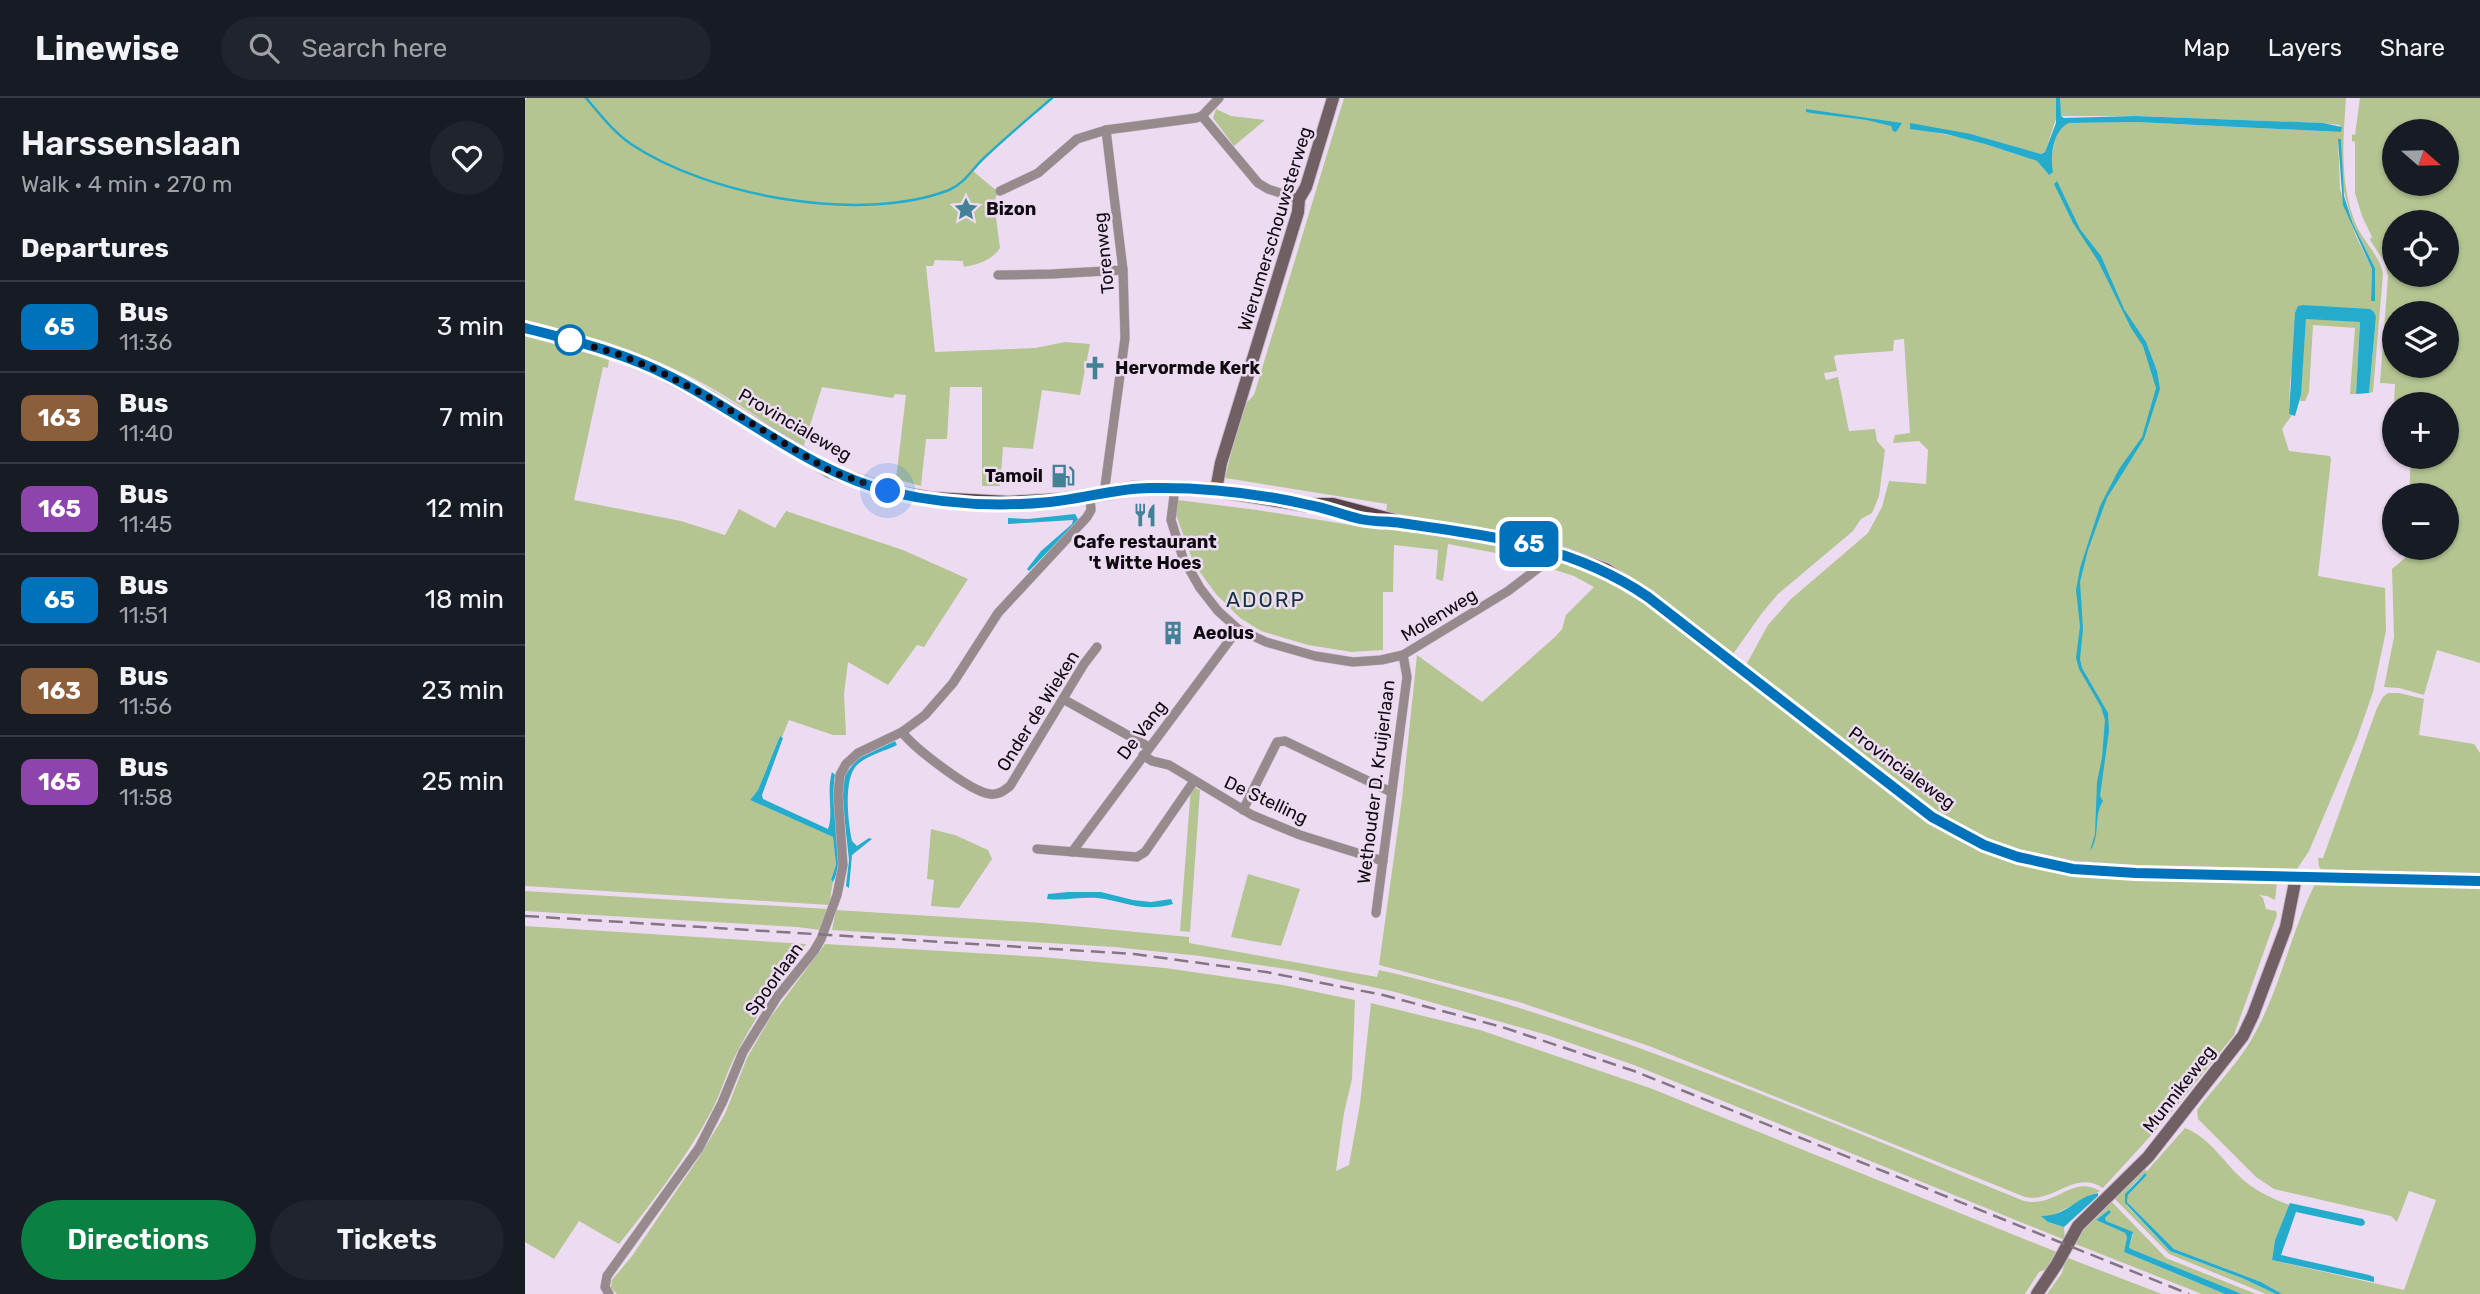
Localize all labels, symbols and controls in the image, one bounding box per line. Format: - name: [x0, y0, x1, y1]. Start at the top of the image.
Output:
- search box: [221, 17, 711, 80]
- text: Linewise: [35, 29, 179, 68]
- icon: search: [245, 29, 283, 67]
- text: Search here: [301, 33, 447, 64]
- text: Map: [2183, 34, 2230, 62]
- text: Layers: [2268, 34, 2342, 62]
- text: Share: [2380, 34, 2445, 62]
- north arrow: [2382, 119, 2459, 196]
- map controls: [2382, 119, 2459, 560]
- button: heart: [430, 121, 504, 195]
- text: Harssenslaan: [21, 124, 241, 163]
- street label: Wierumerschouwsterweg: [1233, 124, 1317, 334]
- text: Walk · 4 min · 270 m: [21, 170, 232, 198]
- place icon: Bizon: [952, 195, 980, 223]
- place label: Bizon: [986, 198, 1036, 220]
- button: locate: [2382, 210, 2459, 287]
- street label: Torenweg: [1089, 211, 1119, 295]
- text: Departures: [21, 233, 169, 264]
- text: Bus: [119, 297, 168, 328]
- button: layers: [2382, 301, 2459, 378]
- text: 3 min: [437, 311, 504, 342]
- text: 65: [44, 313, 75, 341]
- unlabelled marker: [555, 325, 585, 355]
- text: 11:36: [119, 328, 172, 356]
- church icon: Hervormde Kerk: [1081, 354, 1109, 382]
- place label: Hervormde Kerk: [1115, 357, 1260, 379]
- street label: Provincialeweg: [735, 384, 855, 466]
- text: Bus: [119, 388, 168, 419]
- button: +: [2382, 392, 2459, 469]
- text: 7 min: [439, 402, 504, 433]
- text: 163: [38, 404, 81, 432]
- text: 11:40: [119, 419, 173, 447]
- fuel station icon: Tamoil: [1049, 462, 1077, 490]
- place label: Tamoil: [985, 465, 1043, 487]
- your location: [870, 473, 905, 508]
- text: Bus: [119, 479, 168, 510]
- button: −: [2382, 483, 2459, 560]
- text: 12 min: [426, 493, 504, 524]
- text: 165: [38, 495, 81, 523]
- restaurant icon: Cafe restaurant 't Witte Hoes: [1131, 501, 1159, 529]
- text: 11:45: [119, 510, 173, 538]
- line badge: 65: [1497, 521, 1561, 567]
- text: 65: [1513, 530, 1545, 558]
- place label: Cafe restaurant 't Witte Hoes: [1073, 531, 1217, 574]
- text: Bus: [119, 570, 168, 601]
- text: 18 min: [425, 584, 504, 615]
- street label: Molenweg: [1397, 584, 1481, 646]
- text: 65: [44, 586, 75, 614]
- district label: ADORP: [1226, 587, 1306, 612]
- text: 11:51: [119, 601, 168, 629]
- building icon: Aeolus: [1159, 619, 1187, 647]
- place label: Aeolus: [1193, 622, 1254, 644]
- street label: Onder de Wieken: [992, 647, 1084, 775]
- text: Bus: [119, 661, 168, 692]
- text: 23 min: [422, 675, 504, 706]
- text: 163: [38, 677, 81, 705]
- street label: Wethouder D. Kruijerlaan: [1353, 679, 1399, 885]
- text: 11:56: [119, 692, 172, 720]
- street label: De Vang: [1113, 696, 1171, 764]
- street label: Provincialeweg: [1844, 722, 1960, 814]
- text: Bus: [119, 752, 168, 783]
- text: 25 min: [422, 766, 504, 797]
- text: 165: [38, 768, 81, 796]
- street label: De Stelling: [1221, 771, 1311, 829]
- text: 11:58: [119, 783, 173, 811]
- street label: Spoorlaan: [740, 938, 808, 1020]
- street label: Munnikeweg: [2138, 1041, 2220, 1137]
- button: Directions: [21, 1200, 256, 1280]
- button: Tickets: [270, 1200, 504, 1280]

